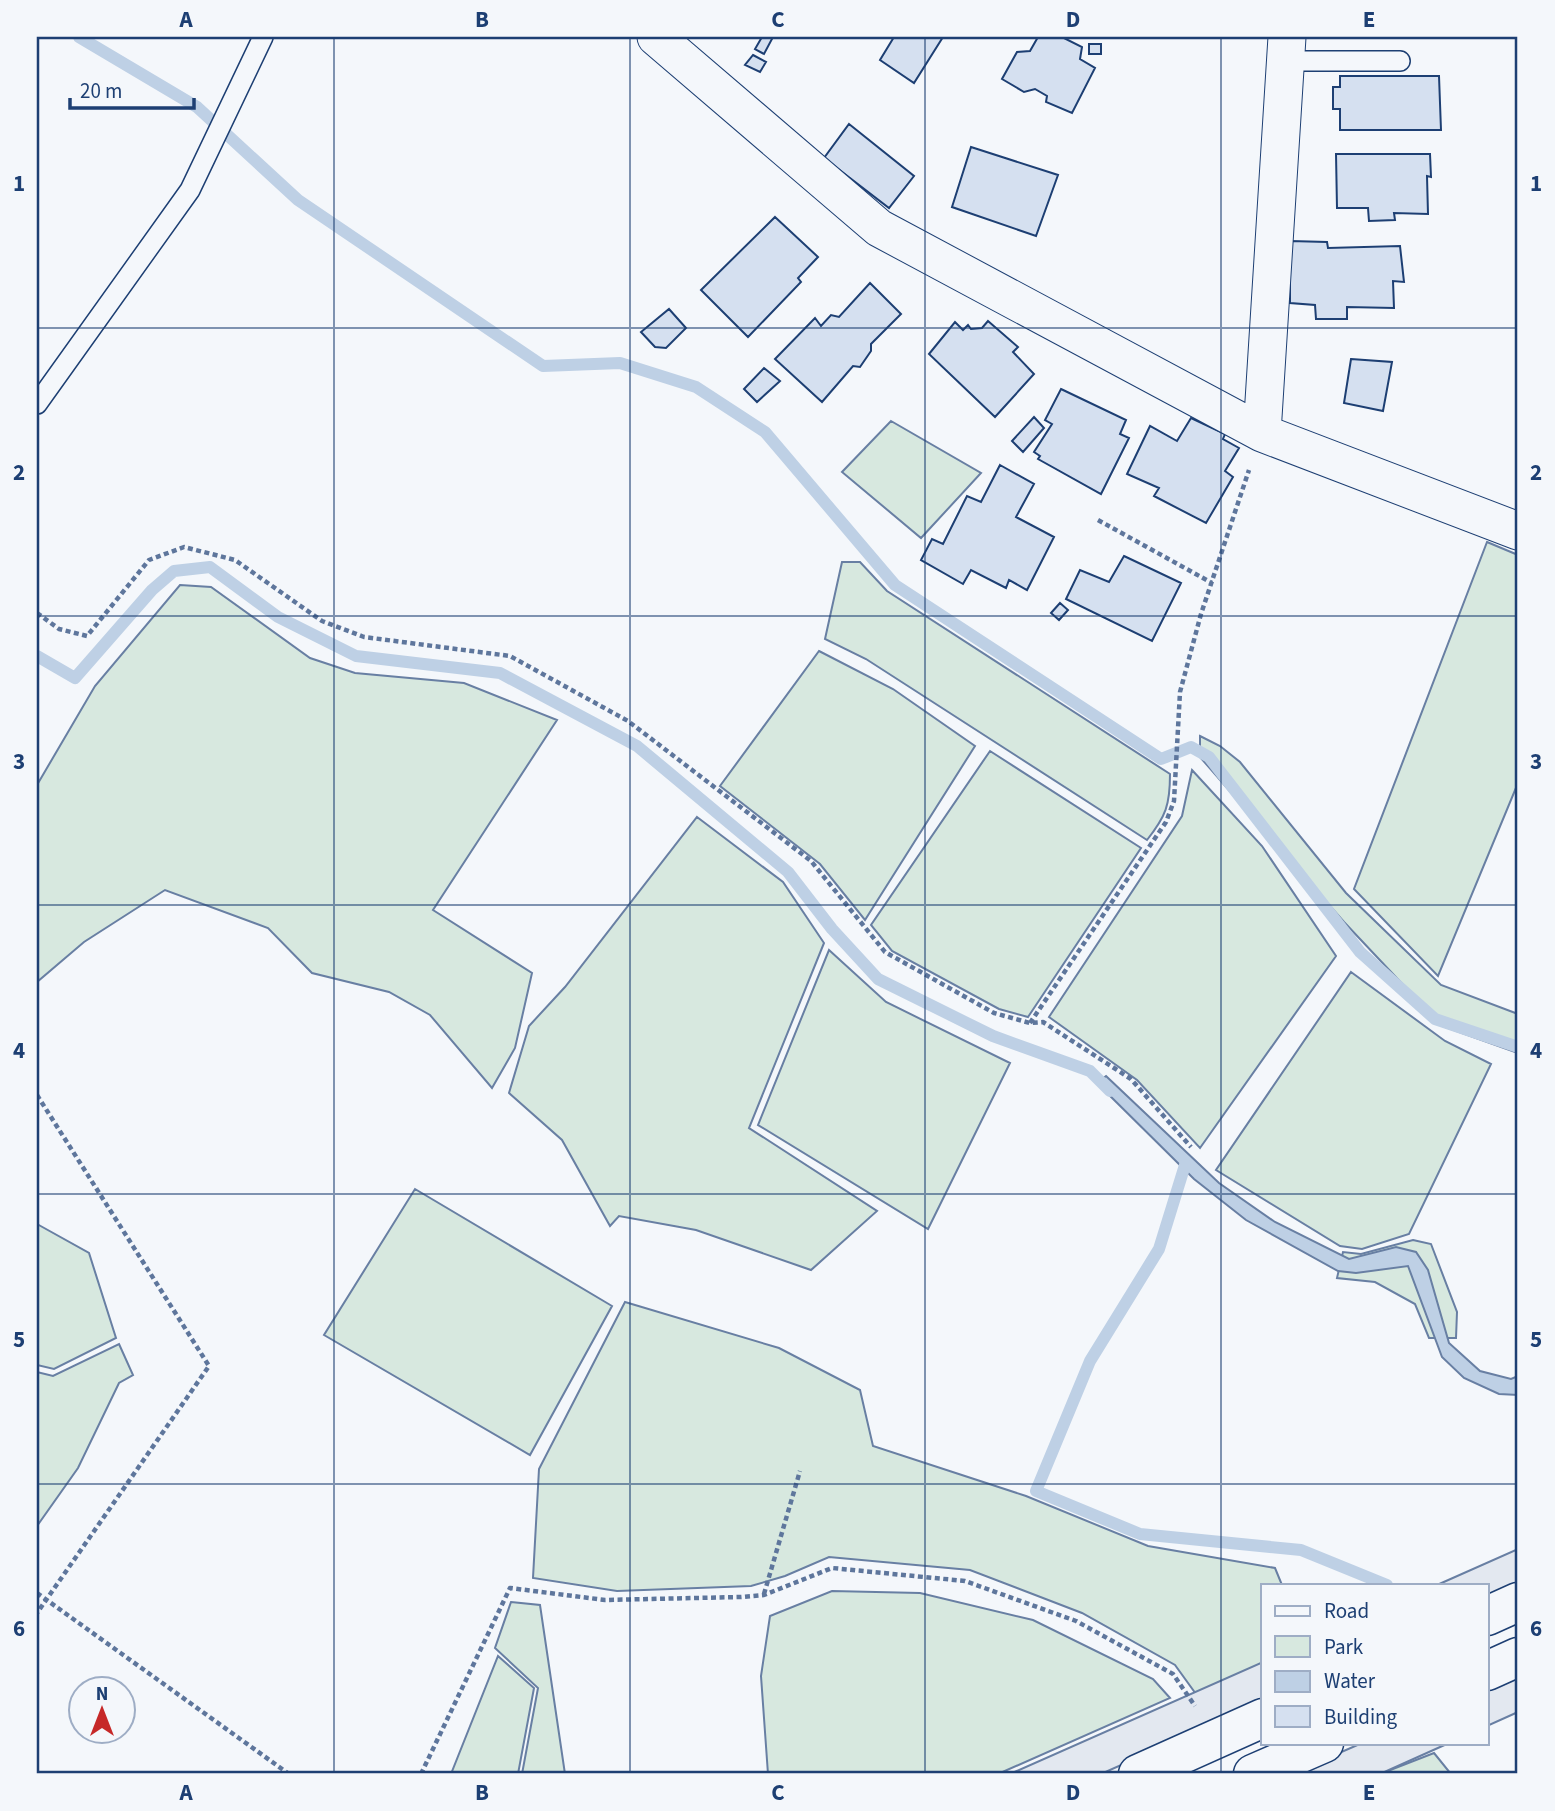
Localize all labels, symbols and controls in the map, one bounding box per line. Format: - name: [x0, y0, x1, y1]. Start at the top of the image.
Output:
- text: A: [178, 3, 193, 36]
- text: B: [475, 3, 489, 36]
- text: C: [771, 3, 785, 36]
- text: D: [1066, 3, 1080, 36]
- text: E: [1363, 3, 1375, 36]
- scale bar: [70, 66, 194, 110]
- text: 20 m: [80, 76, 122, 106]
- text: 1: [13, 167, 25, 200]
- text: 1: [1530, 167, 1542, 200]
- text: 2: [13, 456, 25, 489]
- text: 2: [1530, 456, 1542, 489]
- text: 3: [13, 745, 25, 778]
- text: 3: [1530, 745, 1542, 778]
- text: 4: [13, 1034, 25, 1067]
- text: 4: [1530, 1034, 1542, 1067]
- text: 5: [13, 1323, 25, 1356]
- text: 5: [1530, 1323, 1542, 1356]
- legend: [1261, 1584, 1488, 1744]
- text: Road: [1324, 1596, 1369, 1626]
- text: 6: [13, 1612, 25, 1645]
- text: 6: [1530, 1612, 1542, 1645]
- text: Park: [1324, 1632, 1364, 1662]
- text: Water: [1324, 1666, 1376, 1696]
- north arrow: [66, 1674, 136, 1744]
- text: N: [96, 1681, 108, 1708]
- text: Building: [1324, 1702, 1398, 1732]
- text: A: [178, 1776, 193, 1809]
- text: B: [475, 1776, 489, 1809]
- text: C: [771, 1776, 785, 1809]
- text: D: [1066, 1776, 1080, 1809]
- text: E: [1363, 1776, 1375, 1809]

